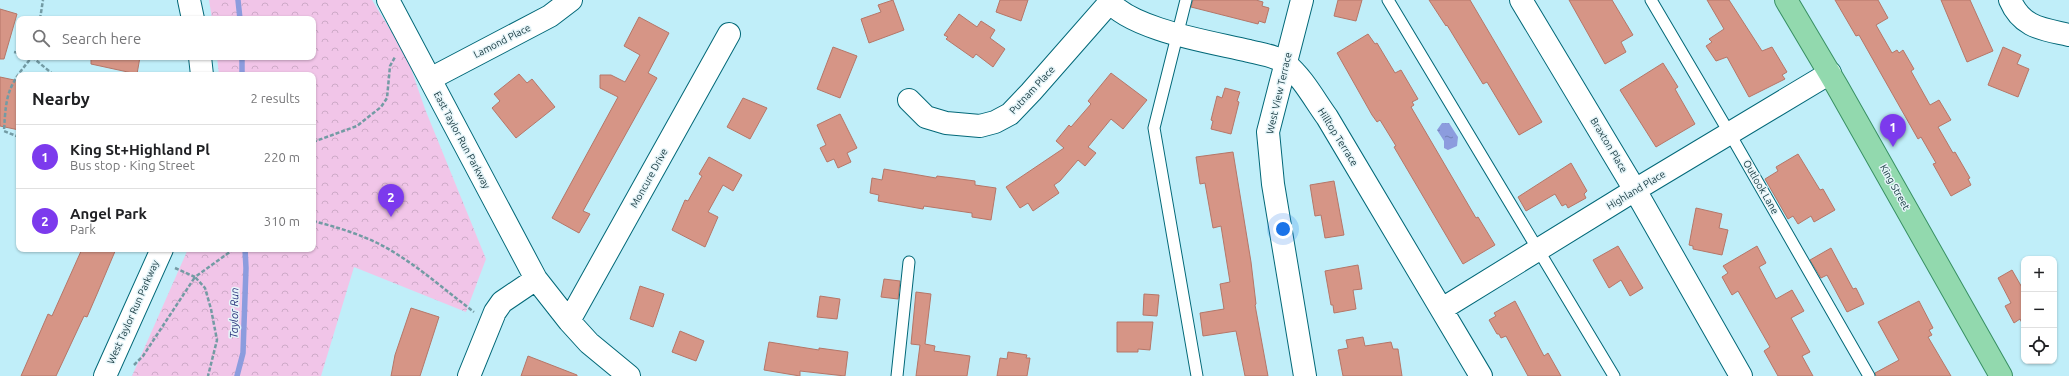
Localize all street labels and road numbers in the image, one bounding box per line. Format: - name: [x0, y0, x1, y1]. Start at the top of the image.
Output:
- street label: Lamond Place: [472, 22, 532, 60]
- street label: West View Terrace: [1264, 51, 1294, 135]
- street label: Putnam Place: [1007, 64, 1057, 116]
- street label: East Taylor Run Parkway: [432, 90, 492, 191]
- street label: Hilltop Terrace: [1316, 106, 1360, 168]
- street label: Braxton Place: [1588, 116, 1630, 174]
- street label: Moncure Drive: [628, 147, 670, 209]
- street label: Outlook Lane: [1741, 158, 1781, 216]
- street label: King Street: [1878, 162, 1912, 212]
- street label: Highland Place: [1605, 168, 1667, 212]
- street label: West Taylor Run Parkway: [105, 258, 161, 366]

